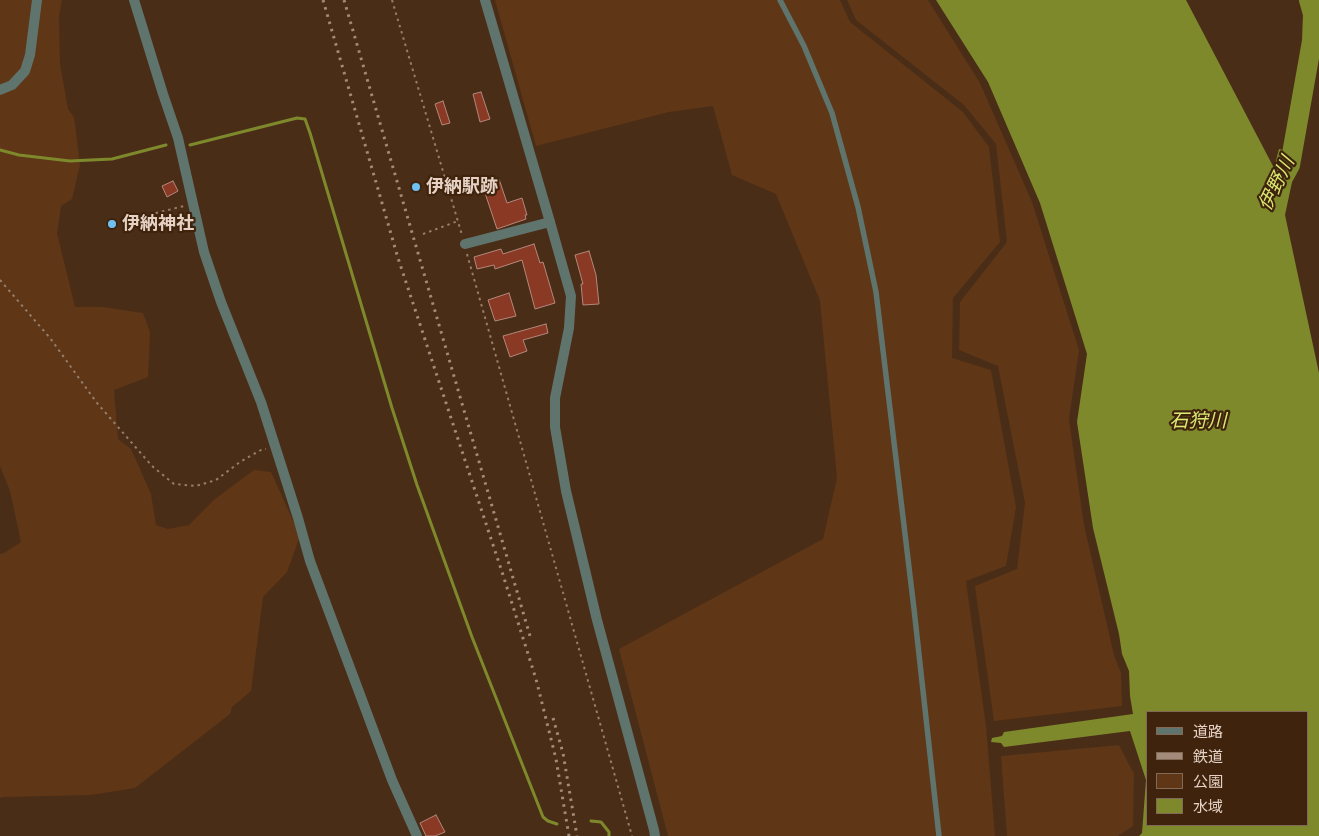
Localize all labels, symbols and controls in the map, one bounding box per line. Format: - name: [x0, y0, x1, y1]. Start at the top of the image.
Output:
- water label: 伊野川: [1254, 153, 1300, 215]
- place label: 伊納駅跡: [426, 176, 498, 198]
- marker: 伊納駅跡: [410, 181, 422, 193]
- place label: 伊納神社: [122, 213, 194, 235]
- marker: 伊納神社: [106, 218, 118, 230]
- water label: 石狩川: [1170, 411, 1226, 433]
- legend: [1146, 711, 1309, 826]
- text: 道路: [1193, 721, 1223, 741]
- text: 鉄道: [1193, 746, 1223, 766]
- text: 公園: [1193, 771, 1223, 791]
- text: 水域: [1193, 796, 1223, 816]

